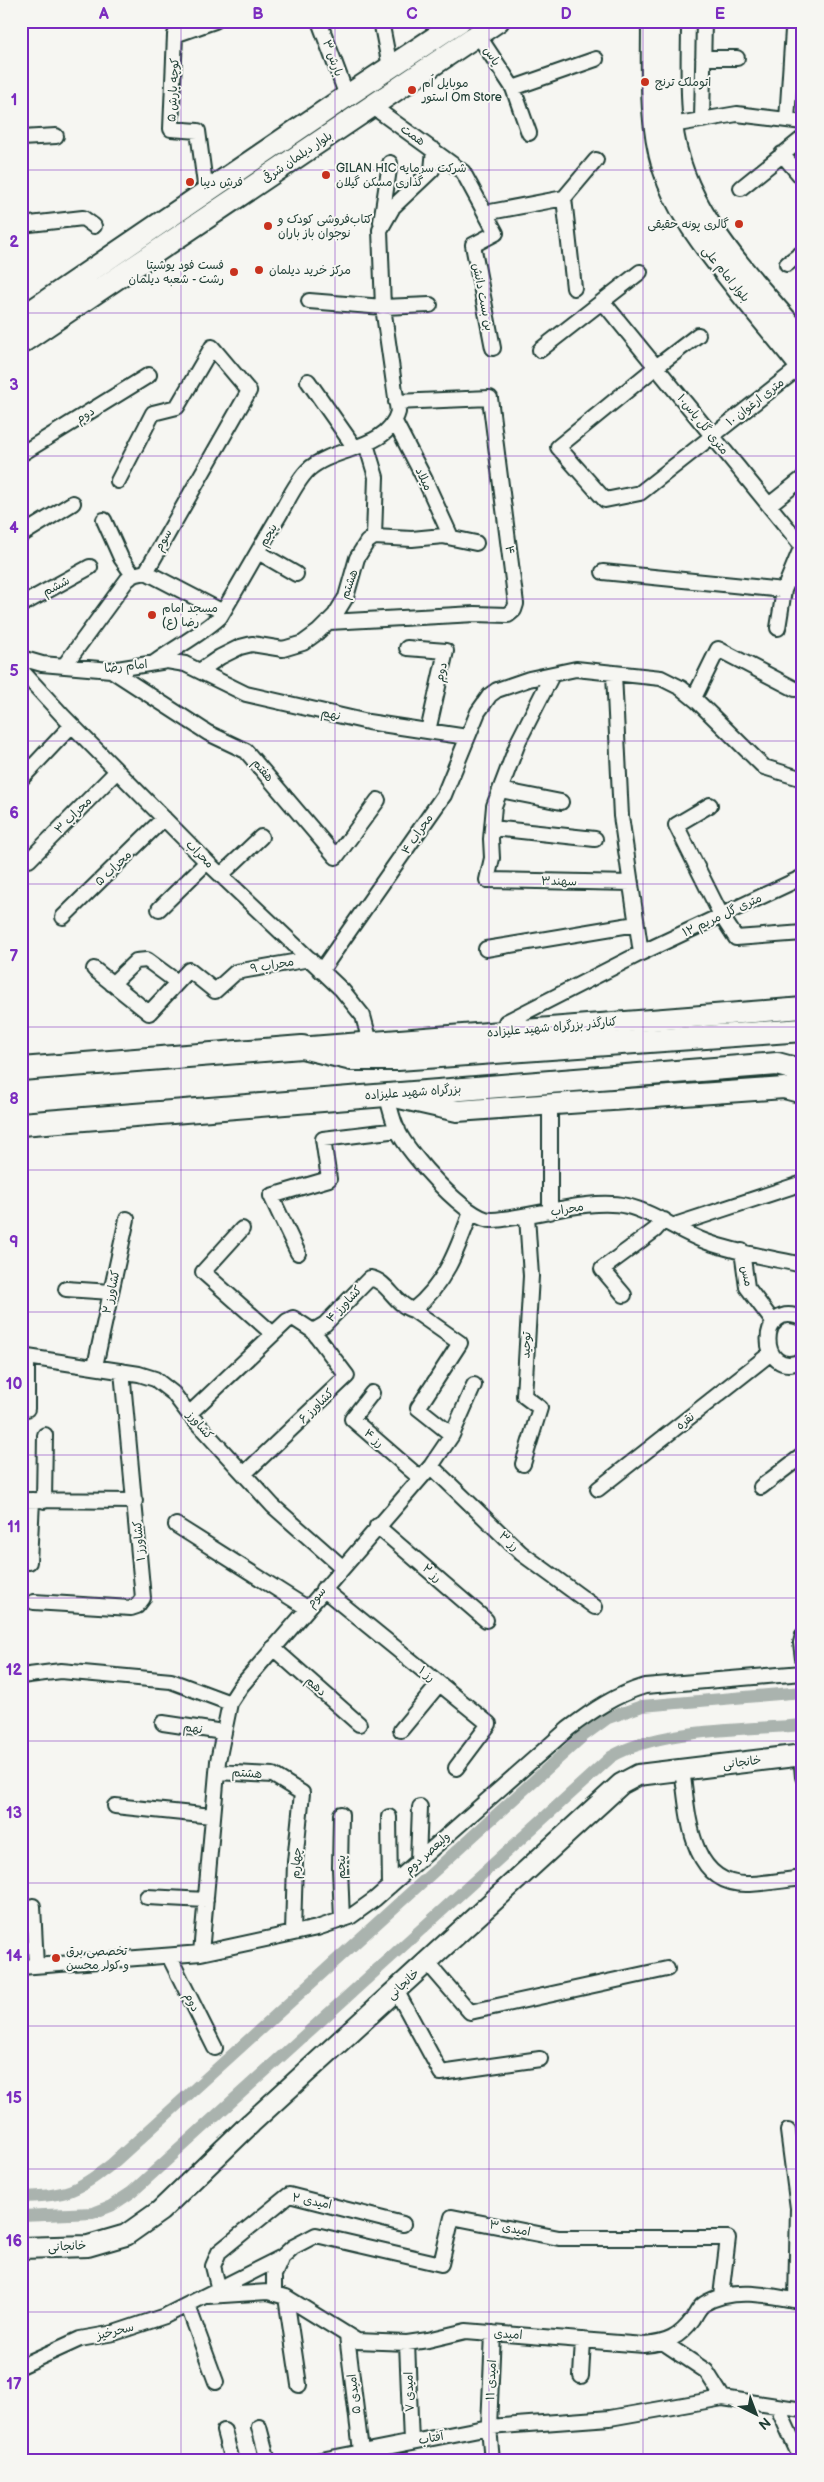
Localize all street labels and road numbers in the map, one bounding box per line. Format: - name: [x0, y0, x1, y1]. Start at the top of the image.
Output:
- street label: بارش ۳: [319, 38, 346, 79]
- street label: یاس: [480, 44, 503, 69]
- street label: کوچه بارش ۵: [164, 58, 183, 122]
- street label: همت: [397, 122, 428, 149]
- street label: بلوار دیلمان شرقی: [259, 128, 335, 187]
- street label: بلوار امام علی: [698, 243, 753, 306]
- street label: بن بست دانش: [469, 262, 496, 332]
- street label: ۱۰ متری ارغوان: [723, 375, 787, 430]
- street label: ۱۰متری گل یاس: [674, 391, 732, 458]
- street label: دوم: [73, 404, 98, 428]
- street label: میلاد: [412, 465, 436, 493]
- street label: پنجم: [256, 521, 282, 550]
- street label: سوم: [151, 527, 176, 554]
- street label: ۴: [502, 545, 517, 555]
- street label: هشتم: [337, 567, 363, 601]
- street label: ششم: [40, 573, 73, 601]
- street label: امام رضا: [104, 657, 149, 677]
- street label: دوم: [432, 661, 452, 684]
- street label: نهم: [319, 705, 342, 725]
- street label: هفتم: [248, 756, 277, 786]
- street label: محراب ۳: [52, 794, 95, 837]
- street label: محراب ۴: [398, 811, 436, 857]
- street label: محراب: [183, 837, 217, 871]
- street label: محراب ۵: [92, 847, 135, 889]
- street label: سهند۳: [541, 874, 577, 889]
- street label: ۱۲ متری گل مریم: [680, 890, 765, 941]
- street label: محراب ۹: [249, 954, 295, 977]
- street label: کنارگذر بزرگراه شهید علیزاده: [486, 1014, 618, 1041]
- street label: بزرگراه شهید علیزاده: [364, 1082, 462, 1103]
- street label: محراب: [549, 1199, 585, 1220]
- street label: مس: [737, 1264, 756, 1288]
- street label: کشاورز ۲: [100, 1269, 123, 1315]
- street label: کشاورز ۴: [323, 1283, 365, 1326]
- street label: توحید: [519, 1331, 534, 1359]
- street label: کشاورز ۶: [295, 1386, 337, 1427]
- street label: کشاورز: [182, 1407, 216, 1443]
- street label: نقره: [673, 1409, 698, 1433]
- street label: رز ۴: [361, 1426, 387, 1451]
- street label: کشاورز ۱: [130, 1520, 149, 1562]
- street label: رز ۳: [495, 1528, 522, 1554]
- street label: رز ۲: [419, 1561, 444, 1586]
- street label: سوم: [303, 1584, 330, 1612]
- street label: رز ۱: [415, 1663, 438, 1685]
- street label: دهم: [302, 1673, 329, 1700]
- street label: نهم: [182, 1720, 204, 1738]
- street label: خانجانی: [722, 1753, 762, 1772]
- street label: هشتم: [231, 1765, 263, 1783]
- street label: ولیعصر دوم: [401, 1829, 454, 1879]
- street label: چهارم: [288, 1847, 306, 1879]
- street label: پنجم: [334, 1855, 350, 1879]
- street label: خانجانی: [384, 1966, 423, 2003]
- street label: دوم: [180, 1990, 203, 2015]
- street label: امیدی ۲: [291, 2190, 333, 2213]
- street label: امیدی ۳: [488, 2217, 532, 2240]
- street label: خانجانی: [47, 2238, 87, 2255]
- street label: سحرخیز: [94, 2320, 135, 2344]
- street label: امیدی: [493, 2326, 523, 2343]
- street label: امیدی ۱۱: [483, 2359, 500, 2401]
- street label: امیدی ۷: [401, 2371, 418, 2412]
- street label: امیدی ۵: [345, 2373, 364, 2415]
- street label: آفتاب: [417, 2429, 446, 2448]

